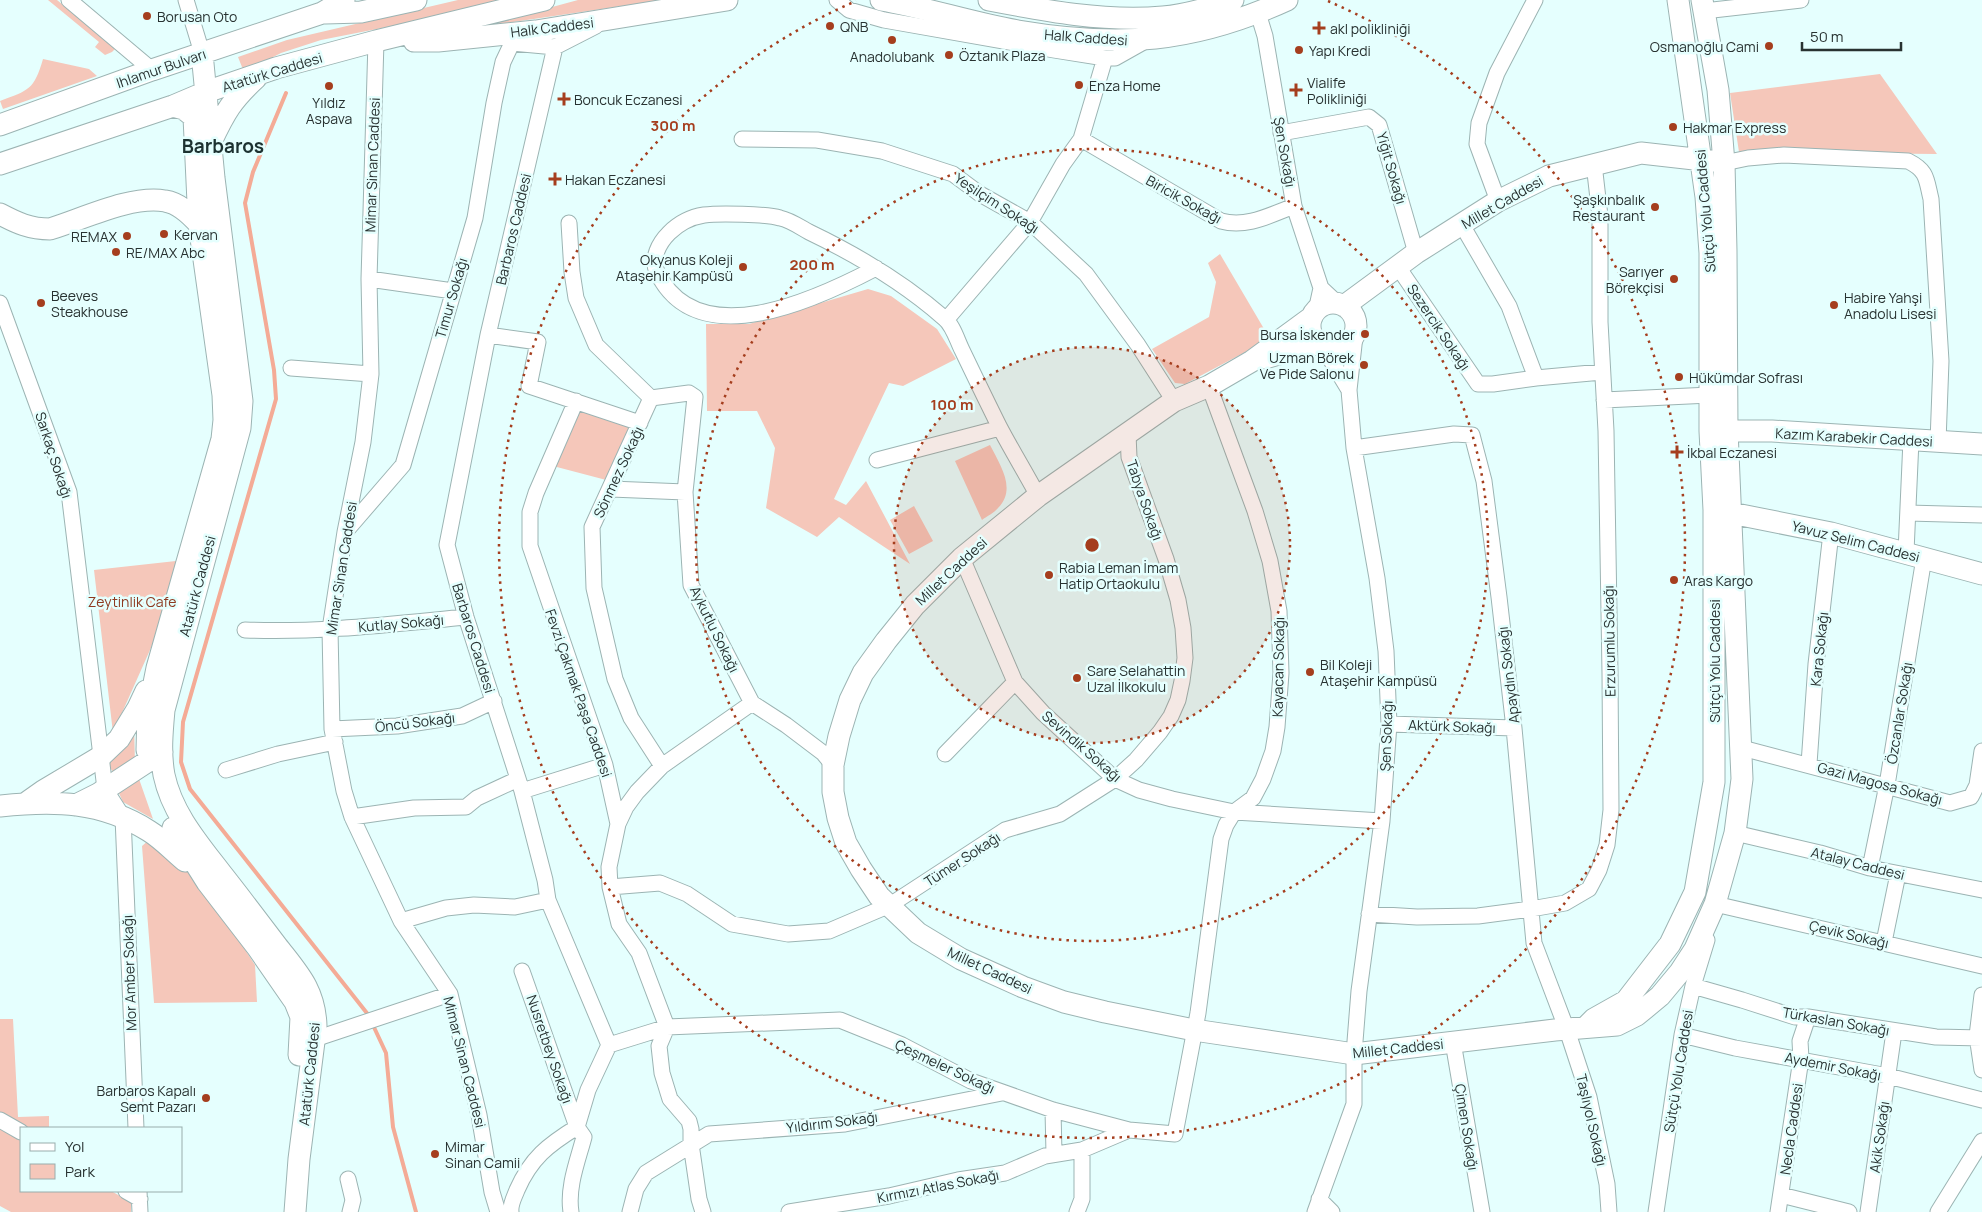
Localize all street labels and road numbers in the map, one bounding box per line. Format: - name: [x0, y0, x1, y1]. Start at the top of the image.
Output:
- street label: Halk Caddesi: [509, 12, 595, 42]
- street label: Halk Caddesi: [1044, 25, 1128, 49]
- street label: Ihlamur Bulvarı: [114, 44, 208, 92]
- street label: Atatürk Caddesi: [220, 48, 324, 96]
- street label: Mimar Sinan Caddesi: [360, 97, 384, 233]
- street label: Şen Sokağı: [1269, 115, 1301, 189]
- street label: Yiğit Sokağı: [1373, 130, 1411, 206]
- street label: Sütçü Yolu Caddesi: [1690, 149, 1720, 273]
- street label: Yeşilçim Sokağı: [951, 169, 1043, 237]
- street label: Biricik Sokağı: [1143, 170, 1225, 228]
- street label: Barbaros Caddesi: [491, 171, 535, 287]
- street label: Millet Caddesi: [1458, 171, 1546, 233]
- street label: Timur Sokağı: [430, 256, 472, 340]
- street label: Sezercik Sokağı: [1403, 280, 1475, 374]
- street label: Sarkaç Sokağı: [31, 409, 77, 501]
- street label: Sönmez Sokağı: [589, 423, 647, 521]
- street label: Kazım Karabekir Caddesi: [1775, 423, 1933, 451]
- street label: Tabya Sokağı: [1122, 457, 1168, 543]
- street label: Mimar Sinan Caddesi: [321, 500, 361, 636]
- street label: Yavuz Selim Caddesi: [1790, 516, 1922, 566]
- street label: Atatürk Caddesi: [174, 533, 220, 639]
- street label: Millet Caddesi: [911, 533, 991, 609]
- street label: Barbaros Caddesi: [448, 581, 500, 695]
- street label: Aykutlu Sokağı: [686, 583, 744, 675]
- street label: Erzurumlu Sokağı: [1599, 585, 1619, 697]
- street label: Sütçü Yolu Caddesi: [1705, 599, 1724, 723]
- street label: Fevzi Çakmak Paşa Caddesi: [541, 606, 617, 780]
- street label: Kutlay Sokağı: [357, 610, 445, 636]
- street label: Kara Sokağı: [1806, 611, 1832, 687]
- street label: Kayacan Sokağı: [1268, 617, 1288, 717]
- street label: Apaydın Sokağı: [1493, 625, 1523, 725]
- street label: Özcanlar Sokağı: [1882, 661, 1916, 765]
- street label: Şen Sokağı: [1375, 700, 1397, 772]
- street label: Sevindik Sokağı: [1038, 706, 1126, 786]
- street label: Öncü Sokağı: [374, 708, 456, 736]
- street label: Aktürk Sokağı: [1408, 715, 1496, 737]
- street label: Gazi Magosa Sokağı: [1816, 757, 1944, 809]
- street label: Tümer Sokağı: [920, 827, 1004, 891]
- street label: Atalay Caddesi: [1809, 842, 1907, 884]
- street label: Mor Amber Sokağı: [117, 915, 141, 1031]
- street label: Çevik Sokağı: [1807, 916, 1891, 952]
- street label: Millet Caddesi: [945, 942, 1035, 998]
- street label: Nusretbey Sokağı: [523, 992, 577, 1106]
- street label: Mimar Sinan Caddesi: [439, 994, 491, 1130]
- street label: Türkaslan Sokağı: [1781, 1002, 1891, 1040]
- street label: Sütçü Yolu Caddesi: [1659, 1008, 1697, 1134]
- street label: Atatürk Caddesi: [294, 1021, 324, 1127]
- street label: Millet Caddesi: [1352, 1034, 1444, 1062]
- street label: Çeşmeler Sokağı: [892, 1035, 998, 1097]
- street label: Aydemir Sokağı: [1783, 1047, 1883, 1085]
- street label: Taşlıyol Sokağı: [1572, 1072, 1612, 1168]
- street label: Çimen Sokağı: [1451, 1082, 1483, 1172]
- street label: Necla Caddesi: [1775, 1082, 1807, 1176]
- street label: Akik Sokağı: [1865, 1100, 1893, 1174]
- street label: Yıldırım Sokağı: [785, 1107, 879, 1137]
- street label: Kırmızı Atlas Sokağı: [875, 1165, 1001, 1207]

